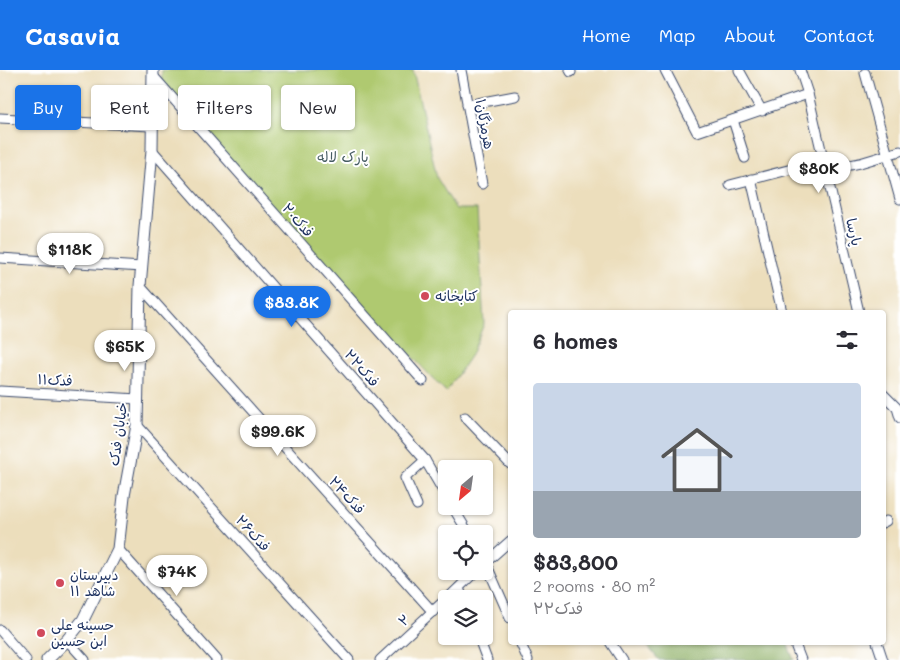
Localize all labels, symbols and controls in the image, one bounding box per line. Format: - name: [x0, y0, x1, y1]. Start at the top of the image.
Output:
- text: Casavia: [25, 20, 120, 51]
- text: Home: [582, 23, 631, 47]
- text: Map: [659, 23, 695, 47]
- text: About: [723, 23, 776, 47]
- text: Contact: [804, 23, 875, 47]
- chip: Buy: [15, 85, 81, 130]
- chip: Rent: [91, 85, 168, 130]
- chip: Filters: [178, 85, 271, 130]
- chip: New: [281, 85, 355, 130]
- street label: هرمزگان۱: [472, 97, 499, 151]
- park label: پارک لاله: [317, 147, 369, 167]
- pin: $80K: [789, 152, 849, 194]
- text: $80K: [799, 157, 839, 178]
- street label: فدک۲۰: [278, 199, 318, 241]
- street label: پارسا: [841, 216, 867, 248]
- pin: $118K: [35, 232, 105, 275]
- text: $118K: [48, 238, 92, 259]
- pin: $83.8K: [251, 286, 333, 328]
- place label: کتابخانه: [435, 286, 478, 305]
- marker: کتابخانه: [419, 290, 431, 302]
- text: $83.8K: [265, 291, 319, 312]
- icon: filters: [833, 326, 861, 354]
- text: 6 homes: [533, 327, 618, 354]
- pin: $65K: [95, 330, 155, 372]
- text: $65K: [105, 335, 145, 356]
- street label: فدک۲۲: [341, 345, 384, 390]
- street label: فدک۱۱: [37, 369, 73, 390]
- street label: خیابان فدک: [104, 401, 131, 467]
- pin: $99.6K: [237, 414, 319, 457]
- icon: home: [652, 415, 742, 505]
- text: $99.6K: [251, 420, 305, 441]
- north arrow: [438, 460, 492, 515]
- map controls: [438, 460, 493, 645]
- street label: فدک۲۴: [325, 472, 369, 518]
- street label: فدک۲۶: [232, 510, 275, 555]
- button: locate: [438, 525, 493, 580]
- text: $83,800: [533, 548, 618, 575]
- pin: $74K: [147, 554, 207, 597]
- text: $74K: [157, 560, 197, 581]
- place label: دبیرستان شاهد ۱۱: [70, 565, 118, 600]
- text: 2 rooms · 80 m²: [533, 575, 655, 596]
- marker: دبیرستان شاهد ۱۱: [54, 577, 66, 589]
- button: layers: [438, 590, 493, 645]
- text: فدک۲۲: [533, 597, 583, 618]
- street label: ۲: [394, 609, 414, 630]
- place label: حسینه علی ابن حسین: [51, 615, 114, 650]
- marker: حسینه علی ابن حسین: [35, 627, 47, 639]

